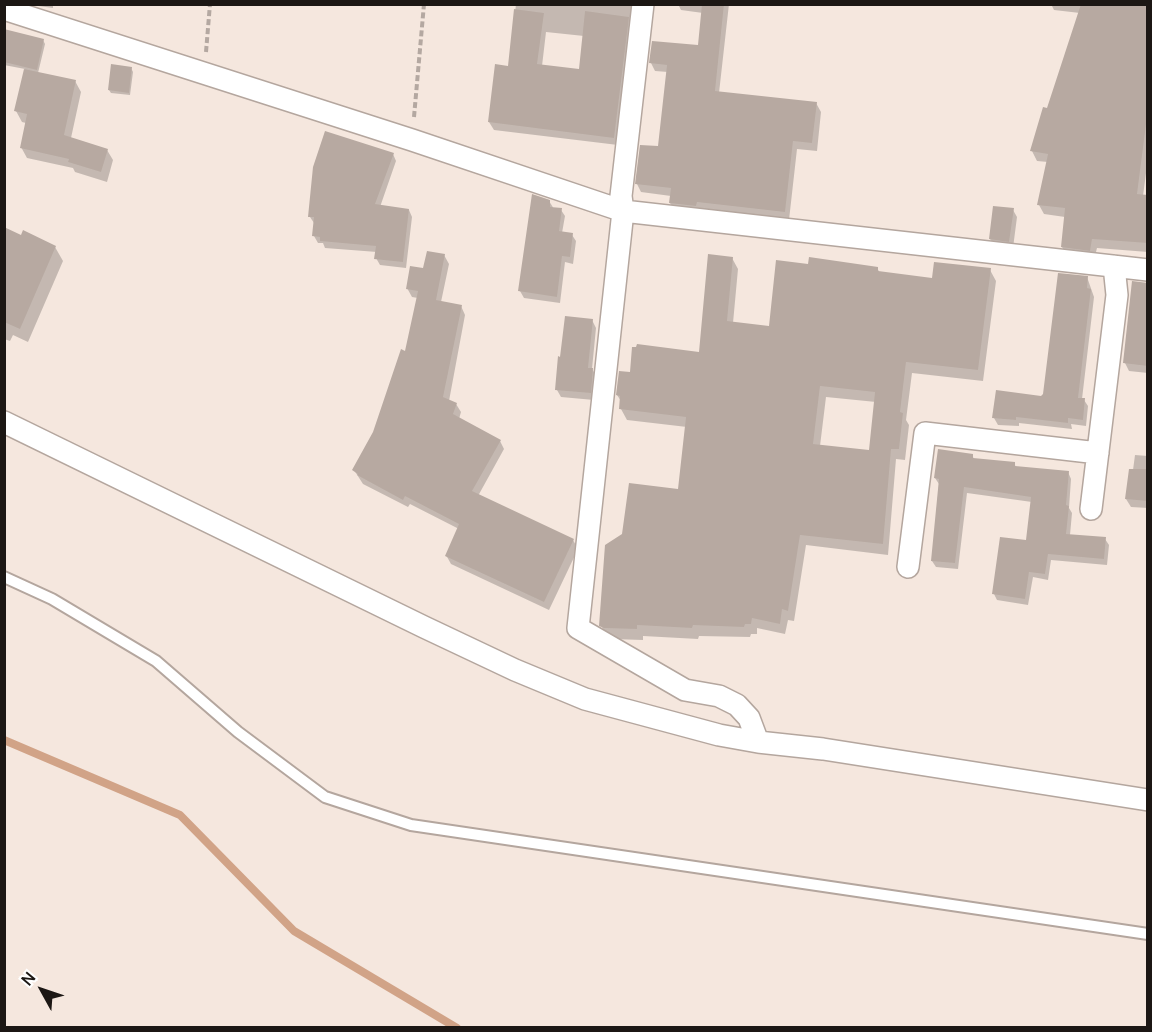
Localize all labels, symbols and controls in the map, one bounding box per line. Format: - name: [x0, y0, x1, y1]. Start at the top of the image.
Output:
- north arrow: [12, 960, 72, 1020]
- text: N: [16, 967, 40, 990]

